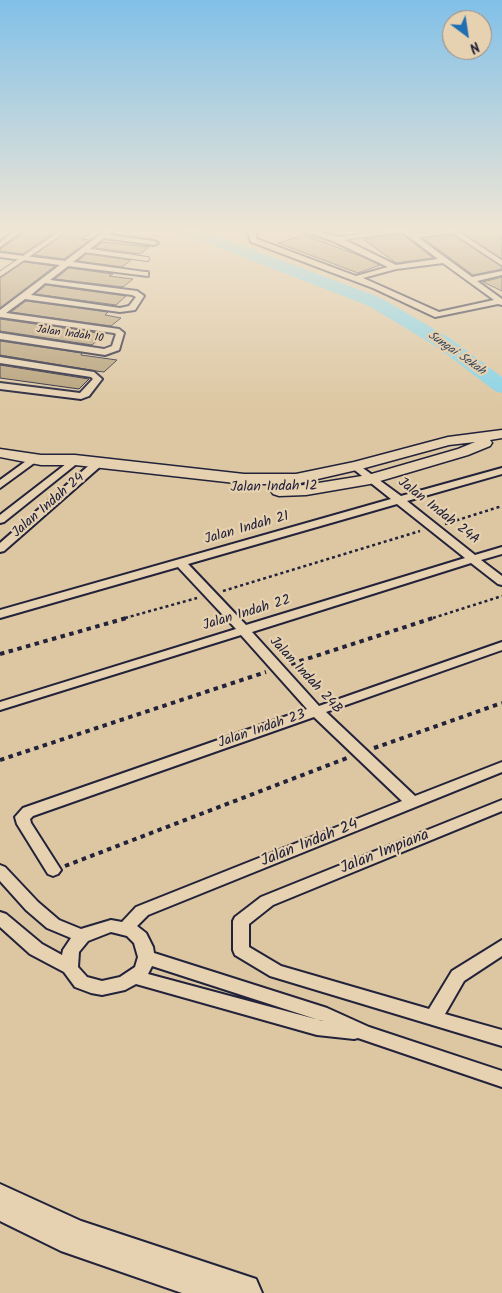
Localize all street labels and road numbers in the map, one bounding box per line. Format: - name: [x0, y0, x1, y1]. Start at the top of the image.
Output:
- street label: Jalan Indah 10: [36, 324, 104, 346]
- street label: Jalan Indah 24: [9, 470, 89, 542]
- street label: Jalan Indah 24A: [394, 475, 482, 549]
- street label: Jalan Indah 12: [230, 479, 318, 497]
- street label: Jalan Indah 21: [203, 509, 291, 549]
- street label: Jalan Indah 22: [201, 593, 293, 635]
- street label: Jalan Indah 24B: [265, 634, 345, 718]
- street label: Jalan Indah 23: [216, 707, 308, 753]
- street label: Jalan Indah 24: [258, 816, 362, 872]
- street label: Jalan Impiana: [338, 826, 432, 880]

